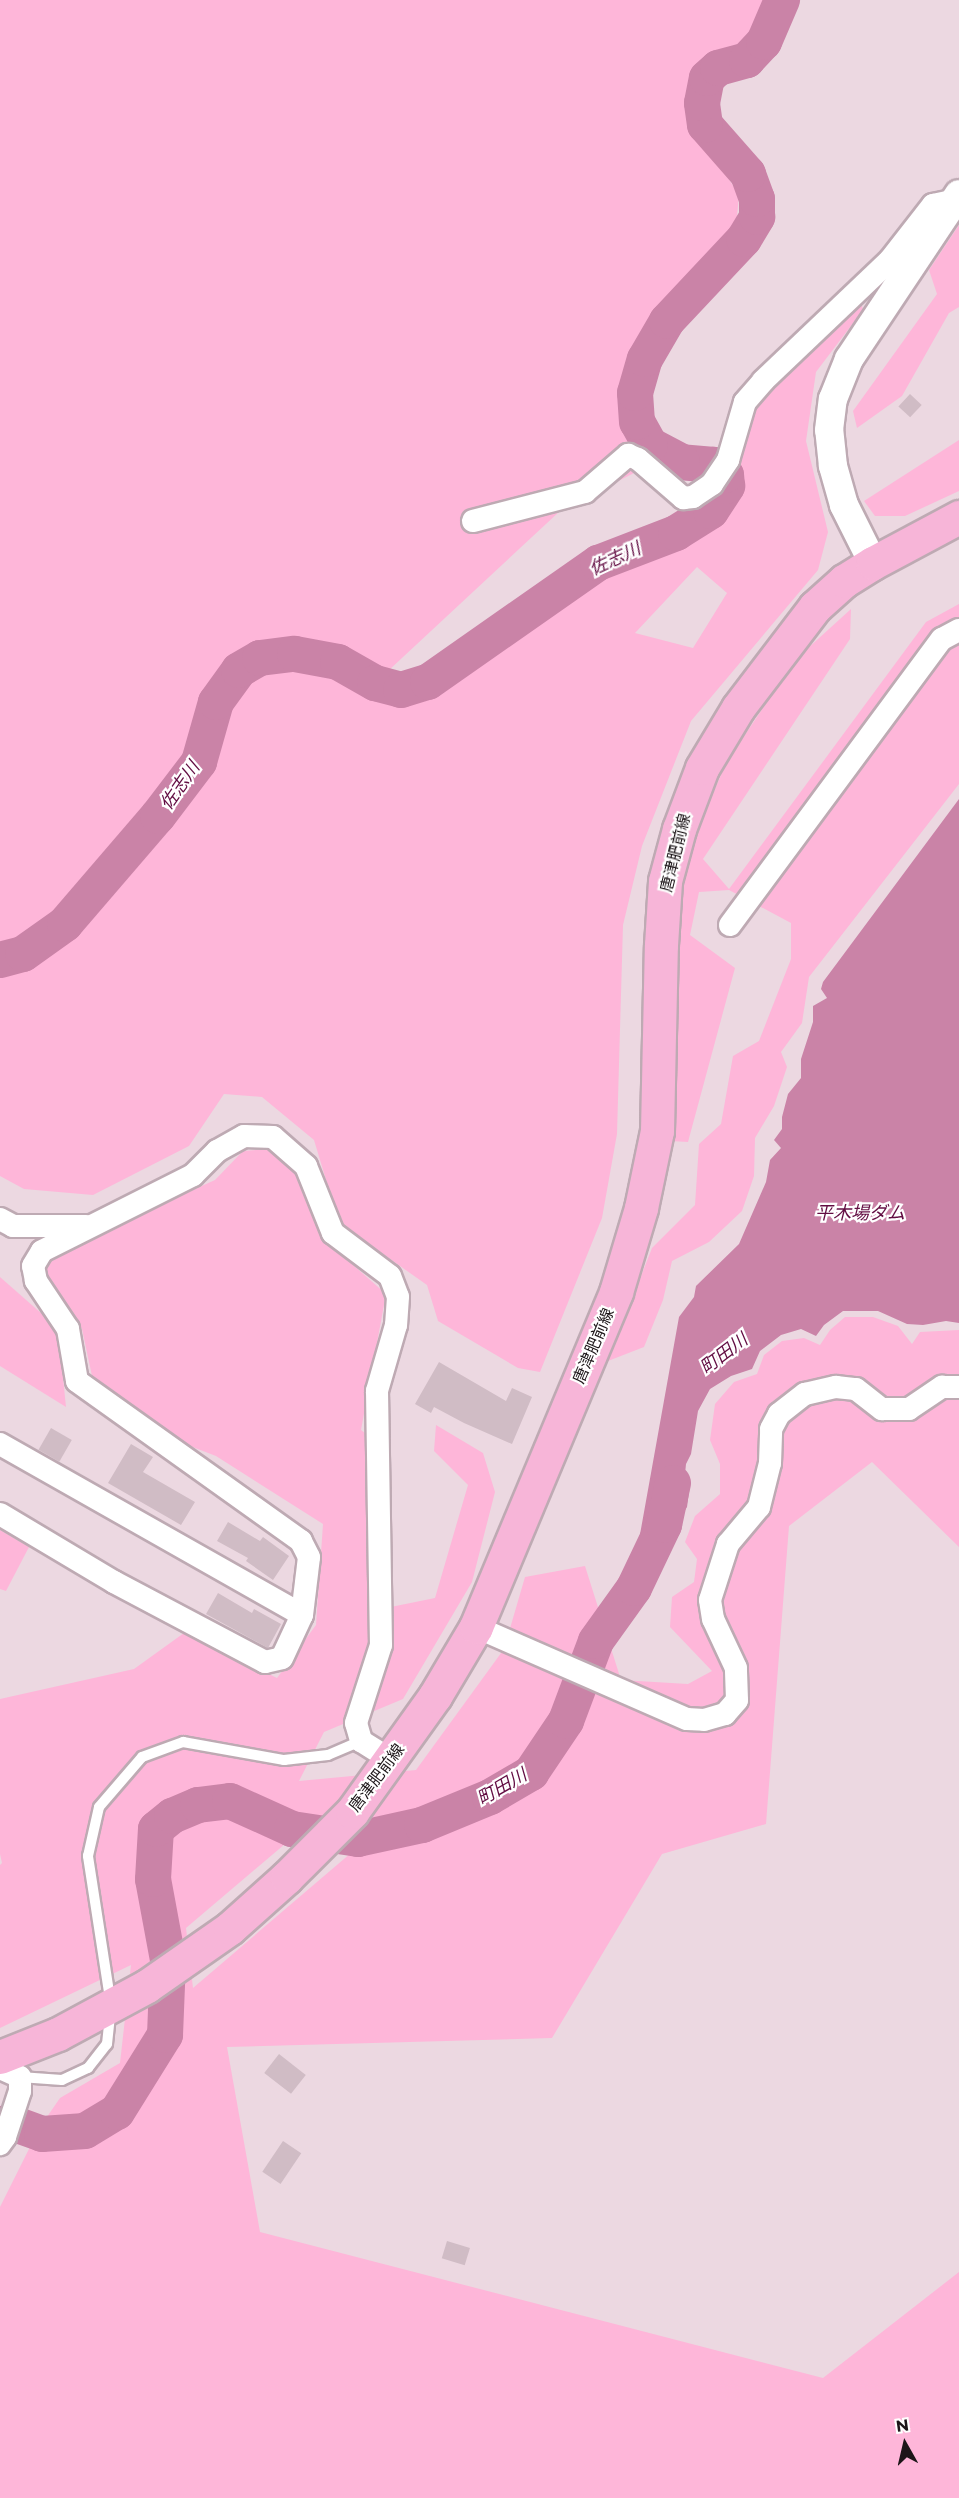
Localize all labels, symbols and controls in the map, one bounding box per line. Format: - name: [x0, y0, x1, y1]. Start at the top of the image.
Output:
- water label: 佐志川: [586, 538, 644, 580]
- water label: 佐志川: [156, 758, 204, 814]
- street label: 唐津肥前線: [657, 812, 695, 894]
- water label: 平木場ダム: [815, 1202, 905, 1224]
- street label: 唐津肥前線: [570, 1305, 618, 1387]
- water label: 町田川: [696, 1329, 752, 1379]
- street label: 唐津肥前線: [345, 1740, 409, 1816]
- water label: 町田川: [473, 1764, 531, 1810]
- north arrow: [875, 2414, 935, 2474]
- text: N: [895, 2415, 910, 2436]

